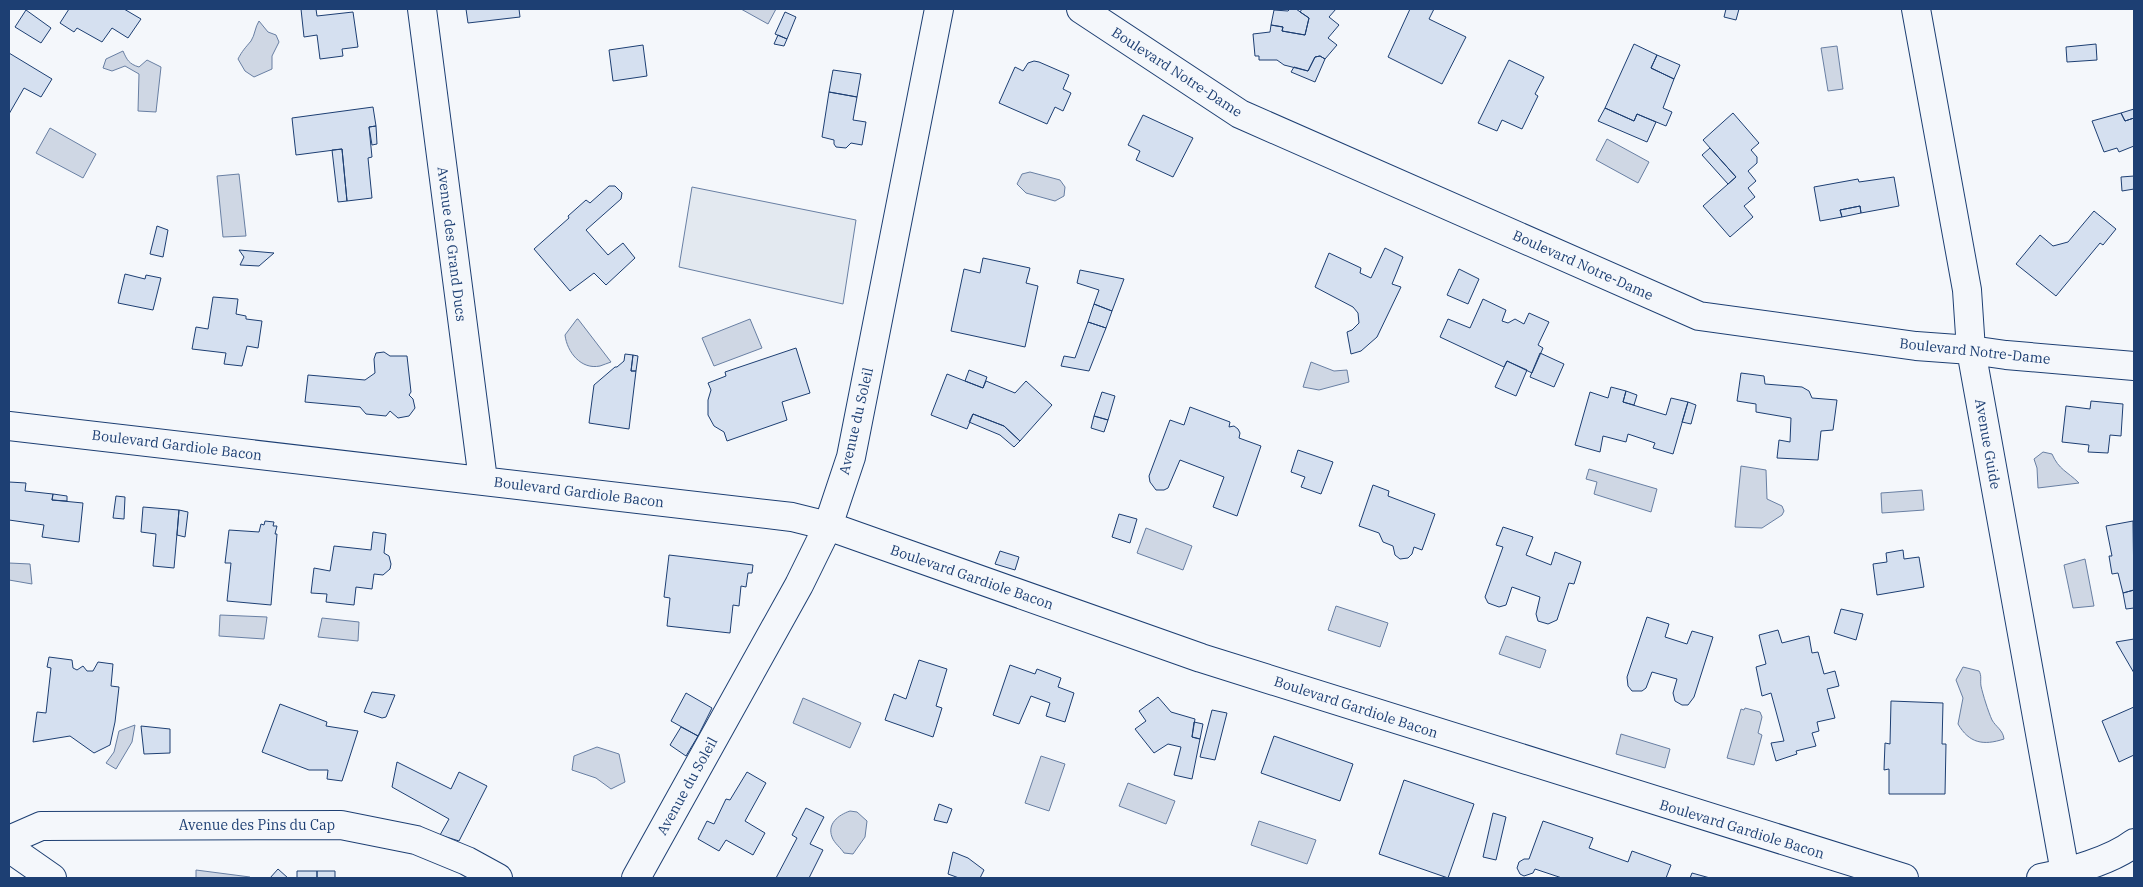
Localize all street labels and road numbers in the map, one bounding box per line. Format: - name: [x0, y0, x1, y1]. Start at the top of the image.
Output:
- street label: Boulevard Notre-Dame: [1108, 23, 1246, 121]
- street label: Avenue des Grand Ducs: [434, 166, 470, 323]
- street label: Boulevard Notre-Dame: [1510, 226, 1656, 304]
- street label: Boulevard Notre-Dame: [1899, 334, 2051, 368]
- street label: Avenue du Soleil: [835, 366, 877, 476]
- street label: Avenue Guide: [1971, 397, 2005, 491]
- street label: Boulevard Gardiole Bacon: [91, 426, 263, 464]
- street label: Boulevard Gardiole Bacon: [493, 473, 665, 511]
- street label: Boulevard Gardiole Bacon: [888, 541, 1056, 613]
- street label: Boulevard Gardiole Bacon: [1272, 672, 1440, 742]
- street label: Avenue du Soleil: [653, 734, 721, 838]
- street label: Boulevard Gardiole Bacon: [1657, 795, 1827, 863]
- street label: Avenue des Pins du Cap: [179, 816, 335, 834]

